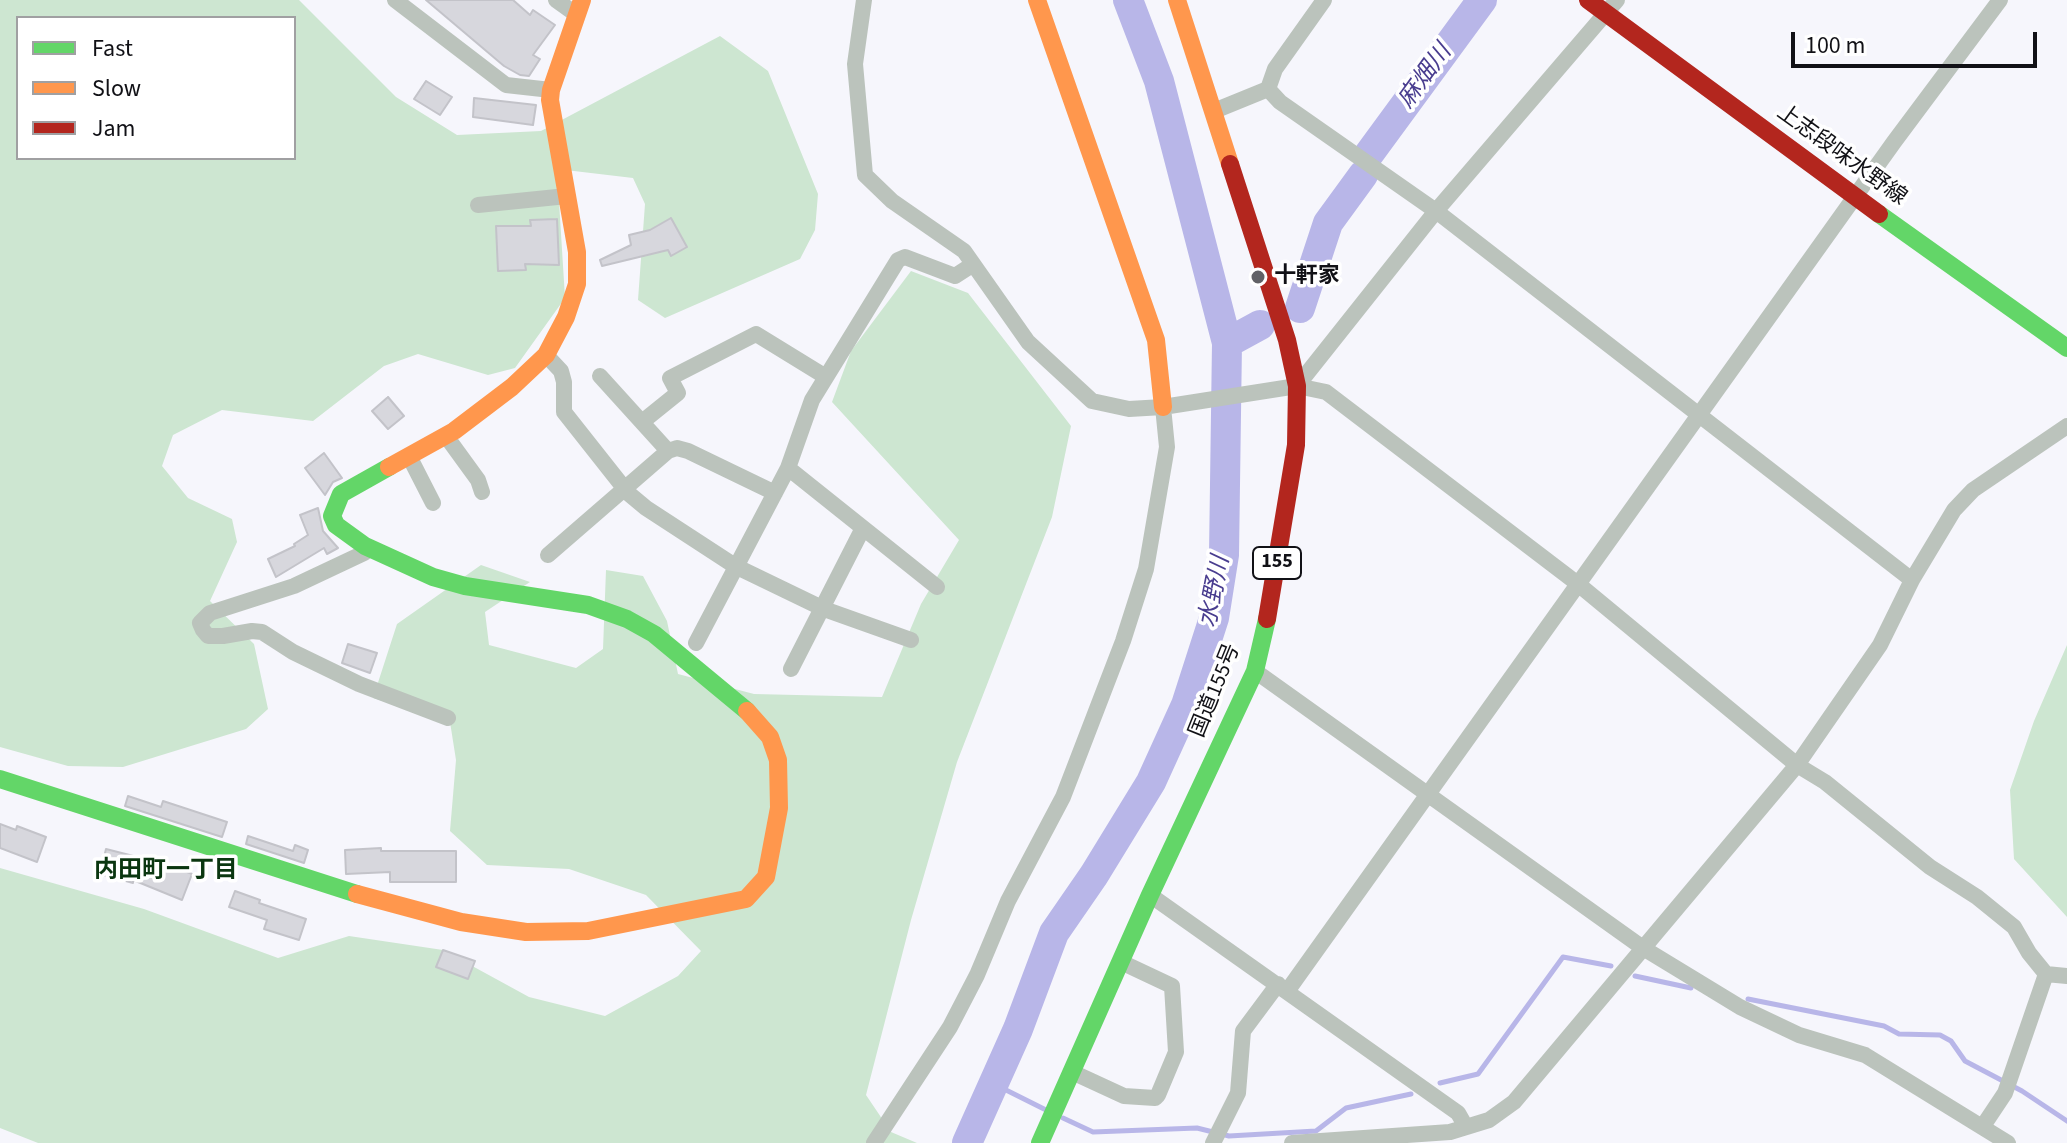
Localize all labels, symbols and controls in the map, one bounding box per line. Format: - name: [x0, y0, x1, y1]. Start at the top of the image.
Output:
- legend: [16, 16, 296, 160]
- scale bar: [1795, 16, 2041, 66]
- text: 100 m: [1805, 28, 1865, 63]
- text: Fast: [92, 31, 133, 66]
- water label: 麻畑川: [1393, 39, 1459, 115]
- text: Slow: [92, 71, 141, 106]
- street label: 上志段味水野線: [1771, 100, 1911, 212]
- text: Jam: [92, 111, 136, 146]
- place label: 十軒家: [1274, 264, 1340, 290]
- marker: 十軒家: [1249, 268, 1267, 286]
- road number: 155: [1253, 547, 1301, 579]
- water label: 水野川: [1195, 554, 1237, 630]
- street label: 国道155号: [1185, 640, 1247, 742]
- district label: 内田町一丁目: [94, 858, 238, 886]

